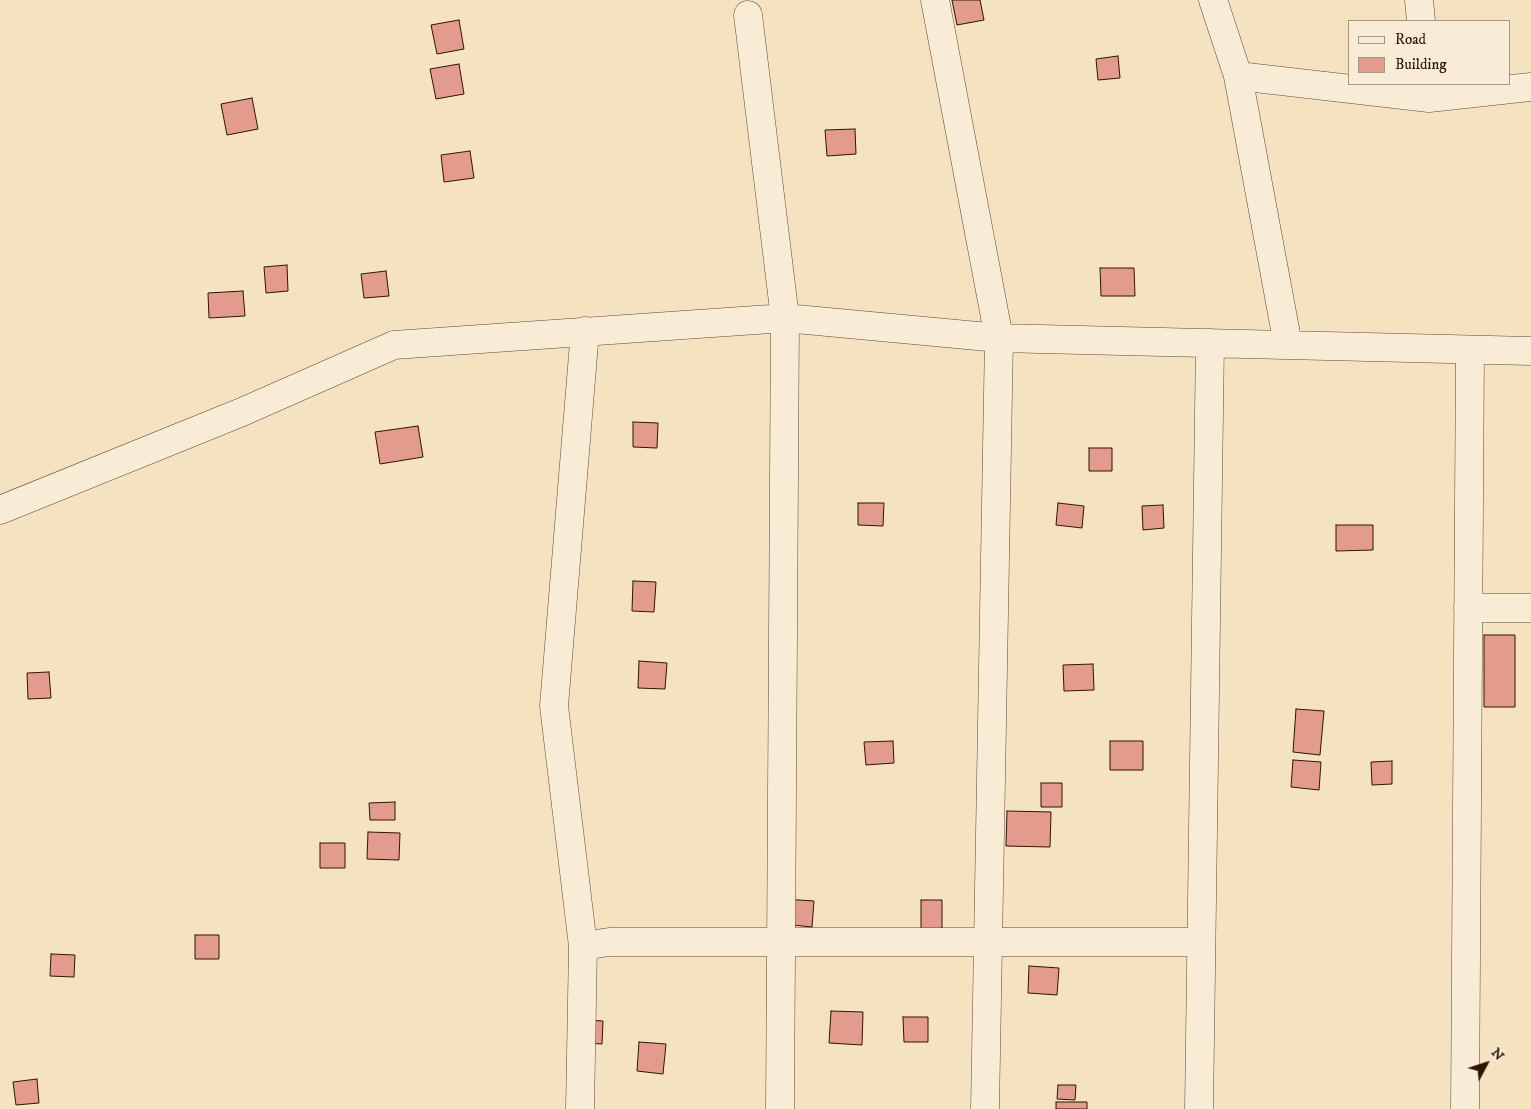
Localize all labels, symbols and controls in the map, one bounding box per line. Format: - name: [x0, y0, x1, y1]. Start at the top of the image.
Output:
- legend: [1348, 20, 1511, 85]
- text: Road: [1395, 30, 1426, 49]
- text: Building: [1395, 55, 1447, 74]
- north arrow: [1461, 1039, 1511, 1089]
- text: N: [1487, 1044, 1508, 1065]

